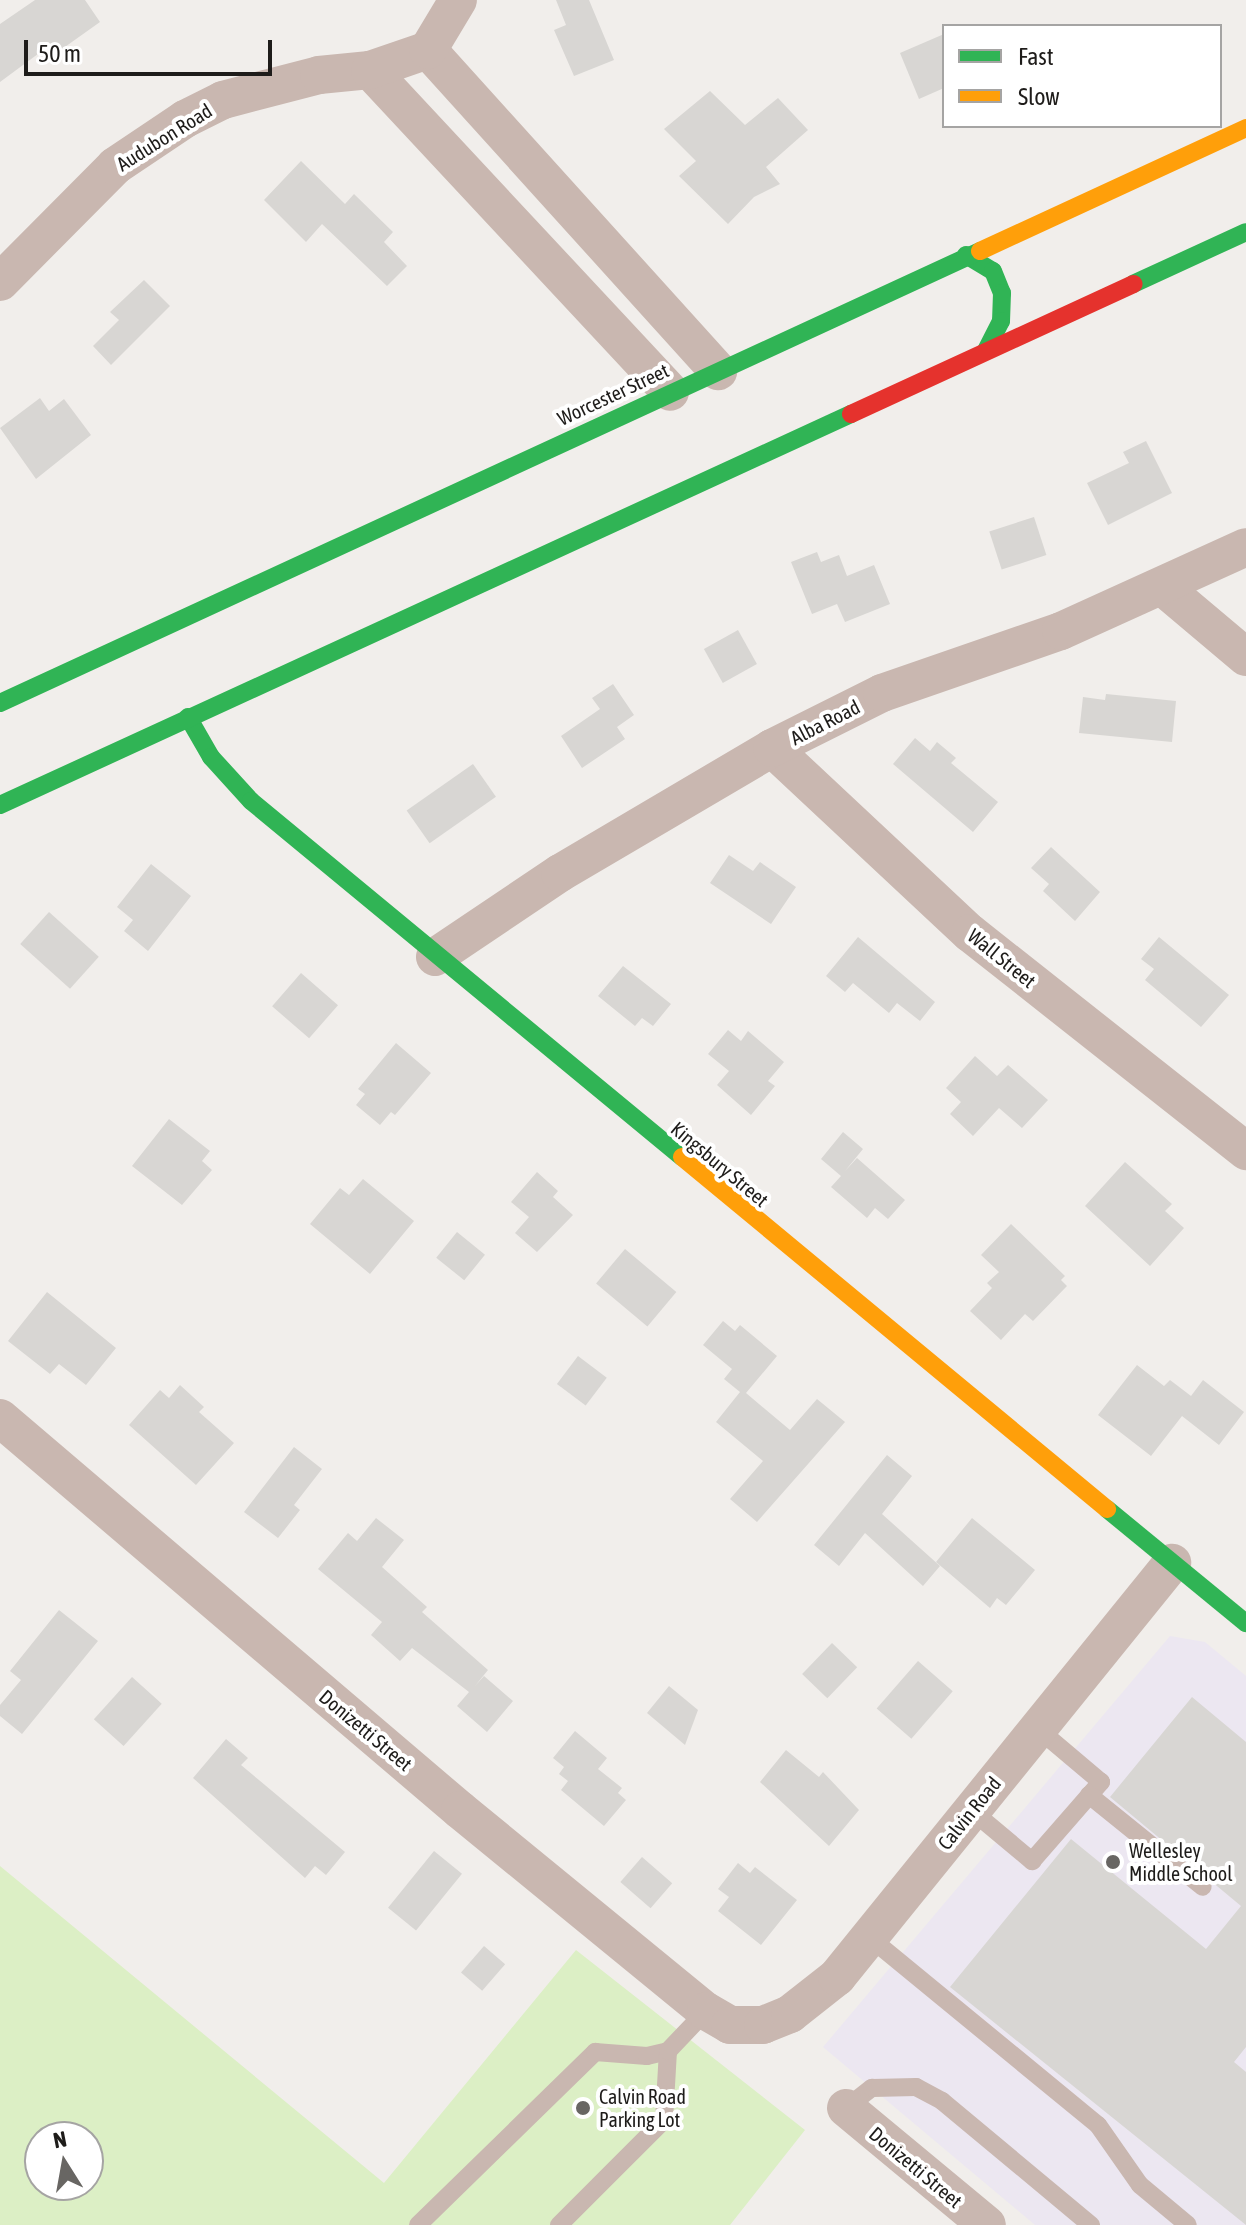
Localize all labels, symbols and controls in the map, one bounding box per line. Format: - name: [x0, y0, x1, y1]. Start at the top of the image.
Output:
- scale bar: [28, 24, 276, 74]
- legend: [942, 24, 1222, 128]
- text: 50 m: [38, 40, 81, 67]
- text: Fast: [1018, 43, 1054, 70]
- text: Slow: [1018, 83, 1060, 110]
- street label: Audubon Road: [112, 98, 216, 176]
- street label: Worcester Street: [554, 358, 672, 430]
- street label: Alba Road: [786, 694, 864, 750]
- street label: Wall Street: [963, 923, 1041, 993]
- street label: Kingsbury Street: [666, 1116, 774, 1212]
- street label: Donizetti Street: [315, 1684, 417, 1776]
- street label: Calvin Road: [932, 1772, 1006, 1854]
- place label: Wellesley Middle School: [1129, 1838, 1232, 1885]
- marker: Wellesley Middle School: [1104, 1853, 1122, 1871]
- place label: Calvin Road Parking Lot: [599, 2084, 686, 2131]
- marker: Calvin Road Parking Lot: [574, 2099, 592, 2117]
- north arrow: [24, 2121, 104, 2201]
- street label: Donizetti Street: [865, 2121, 967, 2213]
- text: N: [51, 2125, 69, 2153]

